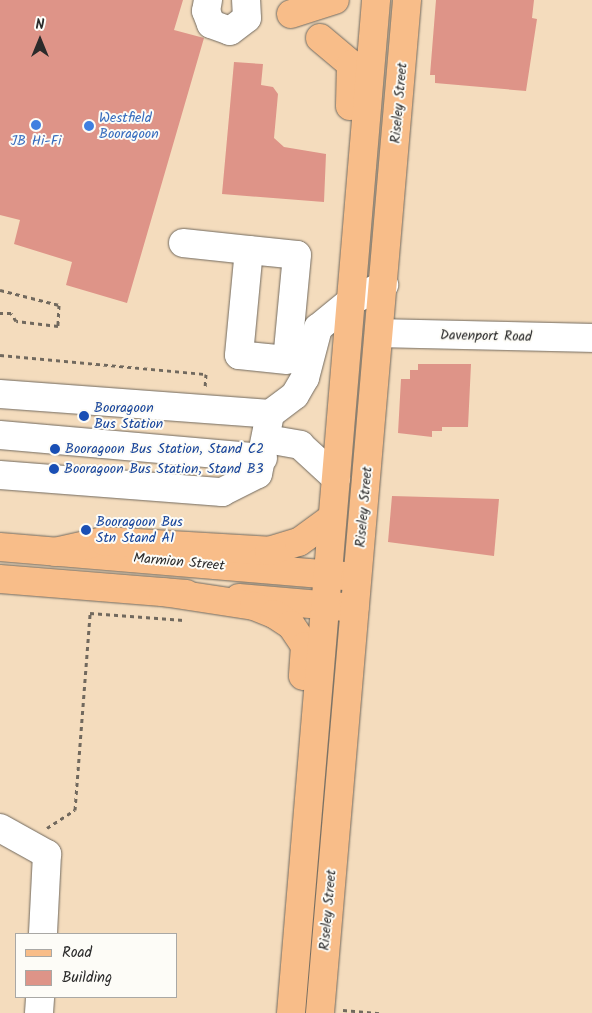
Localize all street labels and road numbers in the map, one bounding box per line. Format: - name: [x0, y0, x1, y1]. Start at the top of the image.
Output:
- street label: Riseley Street: [387, 62, 411, 144]
- street label: Davenport Road: [440, 327, 532, 345]
- street label: Riseley Street: [352, 466, 376, 548]
- street label: Marmion Street: [133, 550, 225, 574]
- street label: Riseley Street: [316, 869, 340, 951]

